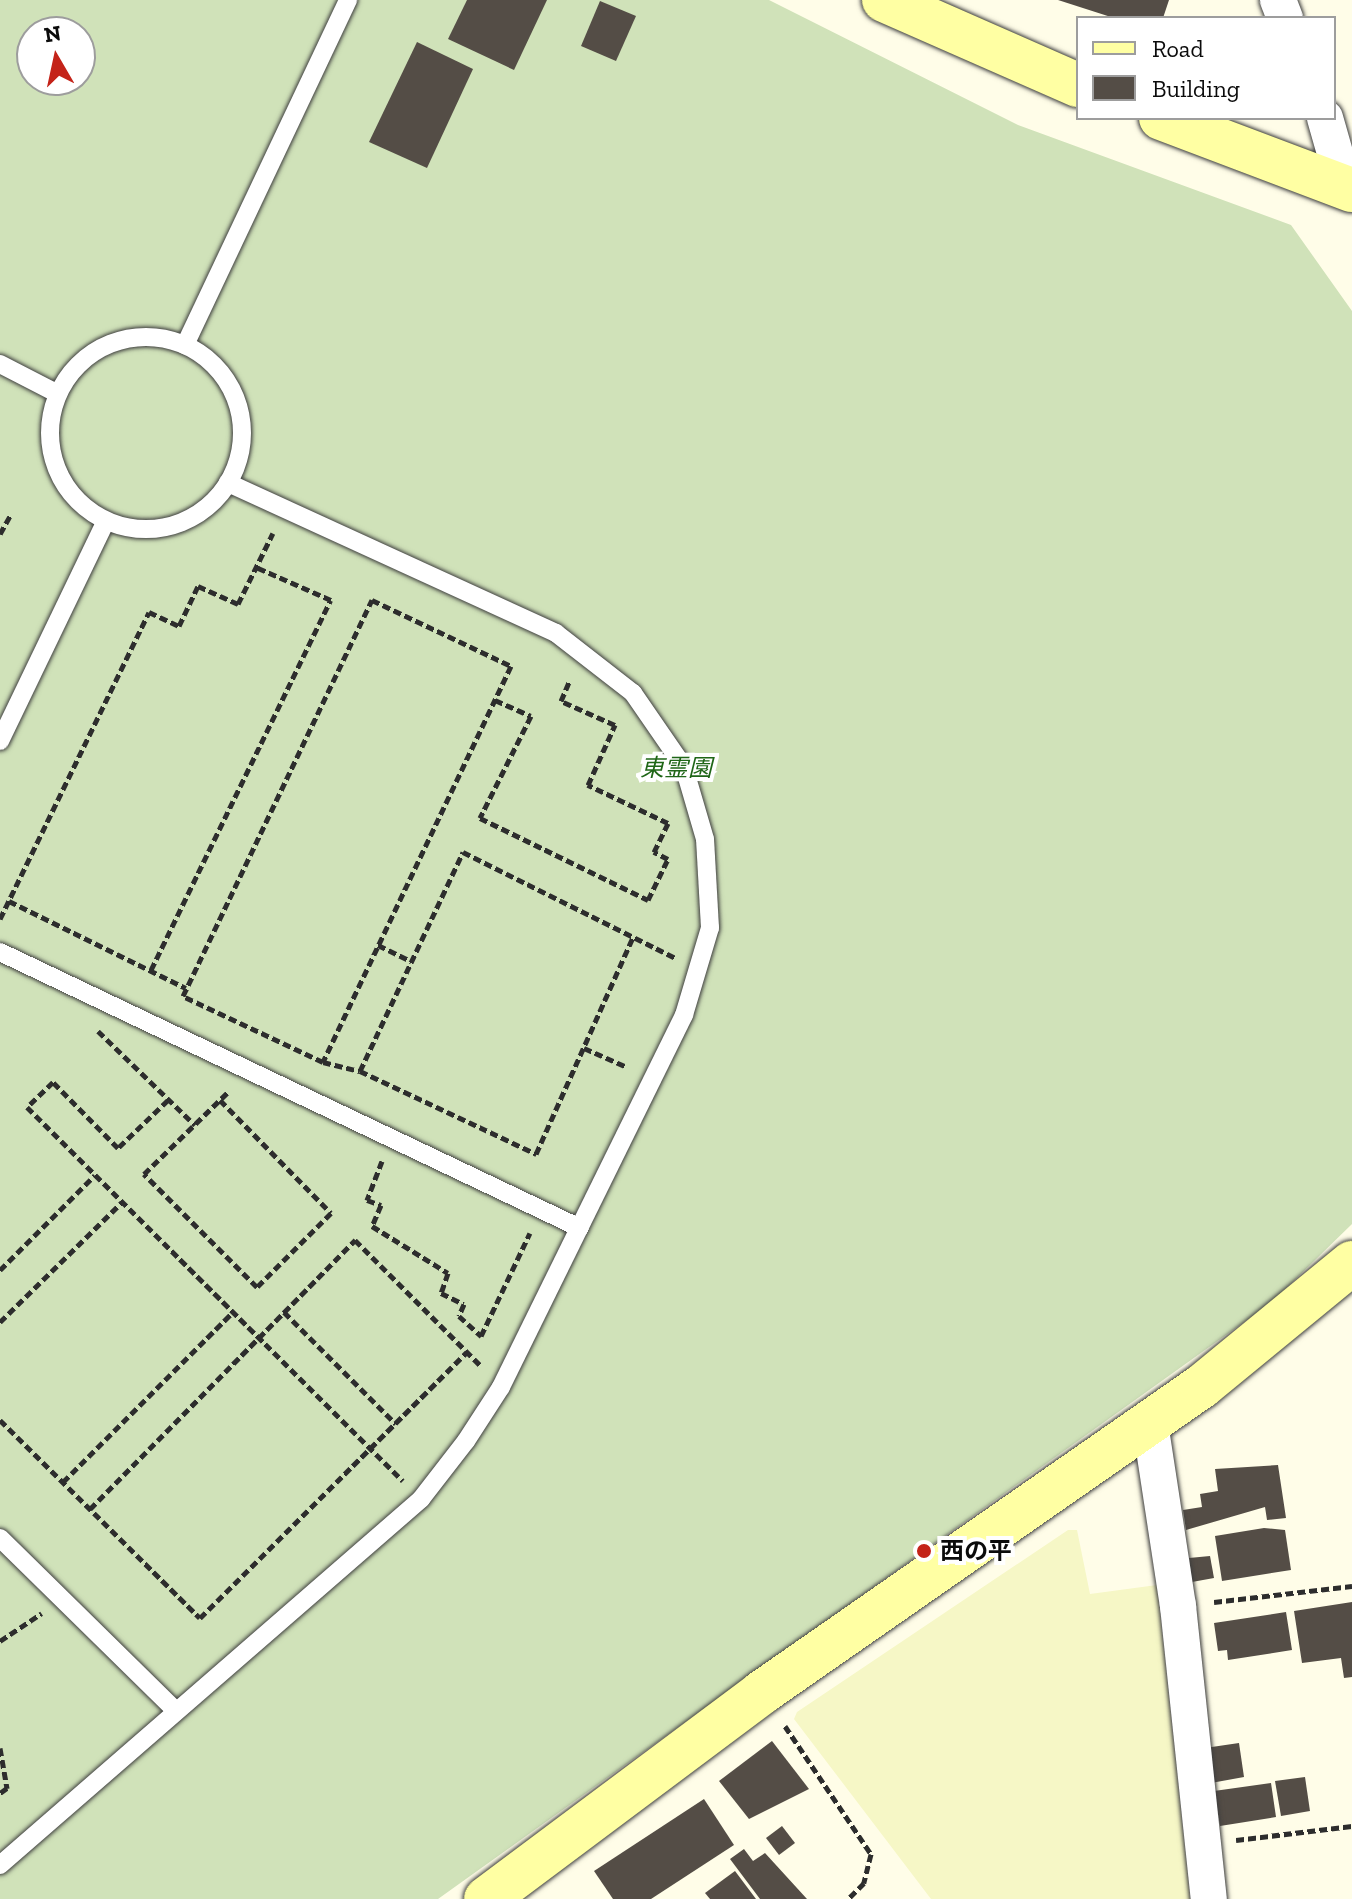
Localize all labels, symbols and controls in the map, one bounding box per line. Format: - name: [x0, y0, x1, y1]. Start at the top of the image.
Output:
- north arrow: [16, 16, 96, 96]
- legend: [1076, 16, 1336, 120]
- text: N: [42, 19, 63, 48]
- text: Road: [1152, 34, 1204, 63]
- text: Building: [1152, 74, 1240, 103]
- park label: 東霊園: [640, 754, 712, 782]
- place label: 西の平: [940, 1537, 1012, 1565]
- marker: 西の平: [915, 1542, 933, 1560]

